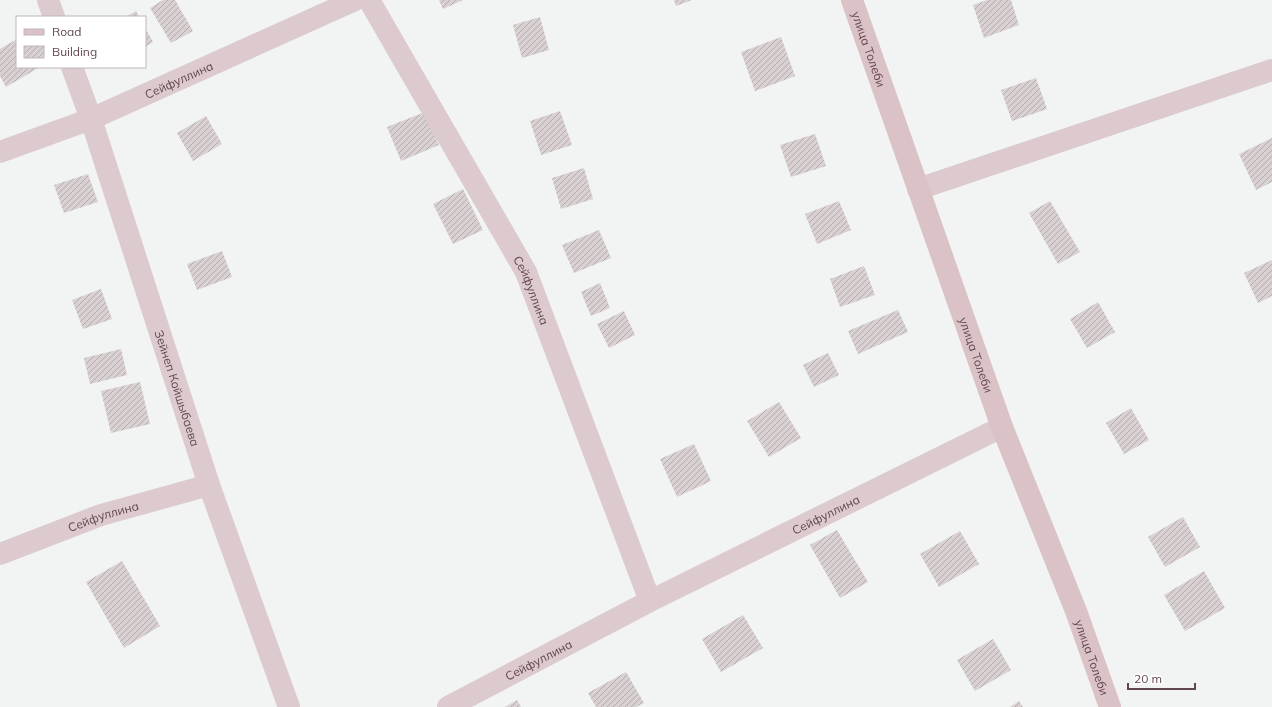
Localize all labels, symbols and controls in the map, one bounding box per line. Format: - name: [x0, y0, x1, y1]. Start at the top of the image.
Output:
- street label: улица Толеби: [849, 9, 889, 89]
- legend: [16, 16, 146, 68]
- text: Road: [52, 24, 81, 39]
- text: Building: [52, 44, 97, 59]
- street label: Сейфуллина: [142, 58, 215, 101]
- street label: Сейфуллина: [511, 253, 553, 327]
- street label: улица Толеби: [956, 315, 997, 395]
- street label: Зейнеп Койшыбаева: [152, 328, 203, 448]
- street label: Сейфуллина: [789, 491, 862, 537]
- street label: Сейфуллина: [66, 497, 140, 535]
- street label: улица Толеби: [1072, 617, 1113, 697]
- street label: Сейфуллина: [502, 636, 574, 683]
- scale bar: [1128, 665, 1195, 691]
- text: 20 m: [1134, 671, 1162, 686]

